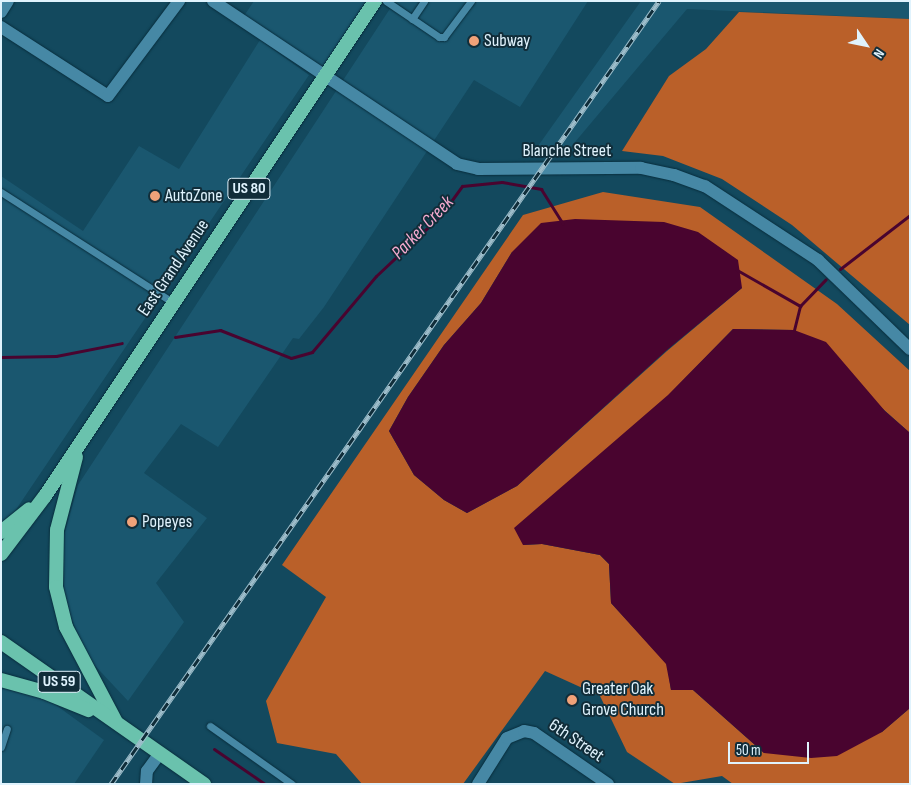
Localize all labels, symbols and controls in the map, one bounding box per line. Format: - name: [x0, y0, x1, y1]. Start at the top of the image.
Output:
- north arrow: [841, 20, 891, 70]
- place label: Subway: [484, 30, 530, 52]
- marker: Subway: [468, 35, 480, 47]
- text: N: [870, 46, 888, 62]
- street label: Blanche Street: [523, 140, 611, 162]
- road number: US 80: [226, 175, 272, 202]
- place label: AutoZone: [165, 185, 223, 207]
- marker: AutoZone: [149, 190, 161, 202]
- water label: Parker Creek: [387, 192, 459, 264]
- street label: East Grand Avenue: [134, 216, 214, 320]
- place label: Popeyes: [142, 511, 192, 533]
- marker: Popeyes: [126, 516, 138, 528]
- road number: US 59: [36, 669, 82, 696]
- place label: Greater Oak Grove Church: [582, 679, 664, 722]
- marker: Greater Oak Grove Church: [566, 694, 578, 706]
- street label: 6th Street: [544, 715, 608, 767]
- scale bar: [731, 732, 812, 764]
- text: 50 m: [736, 741, 761, 760]

